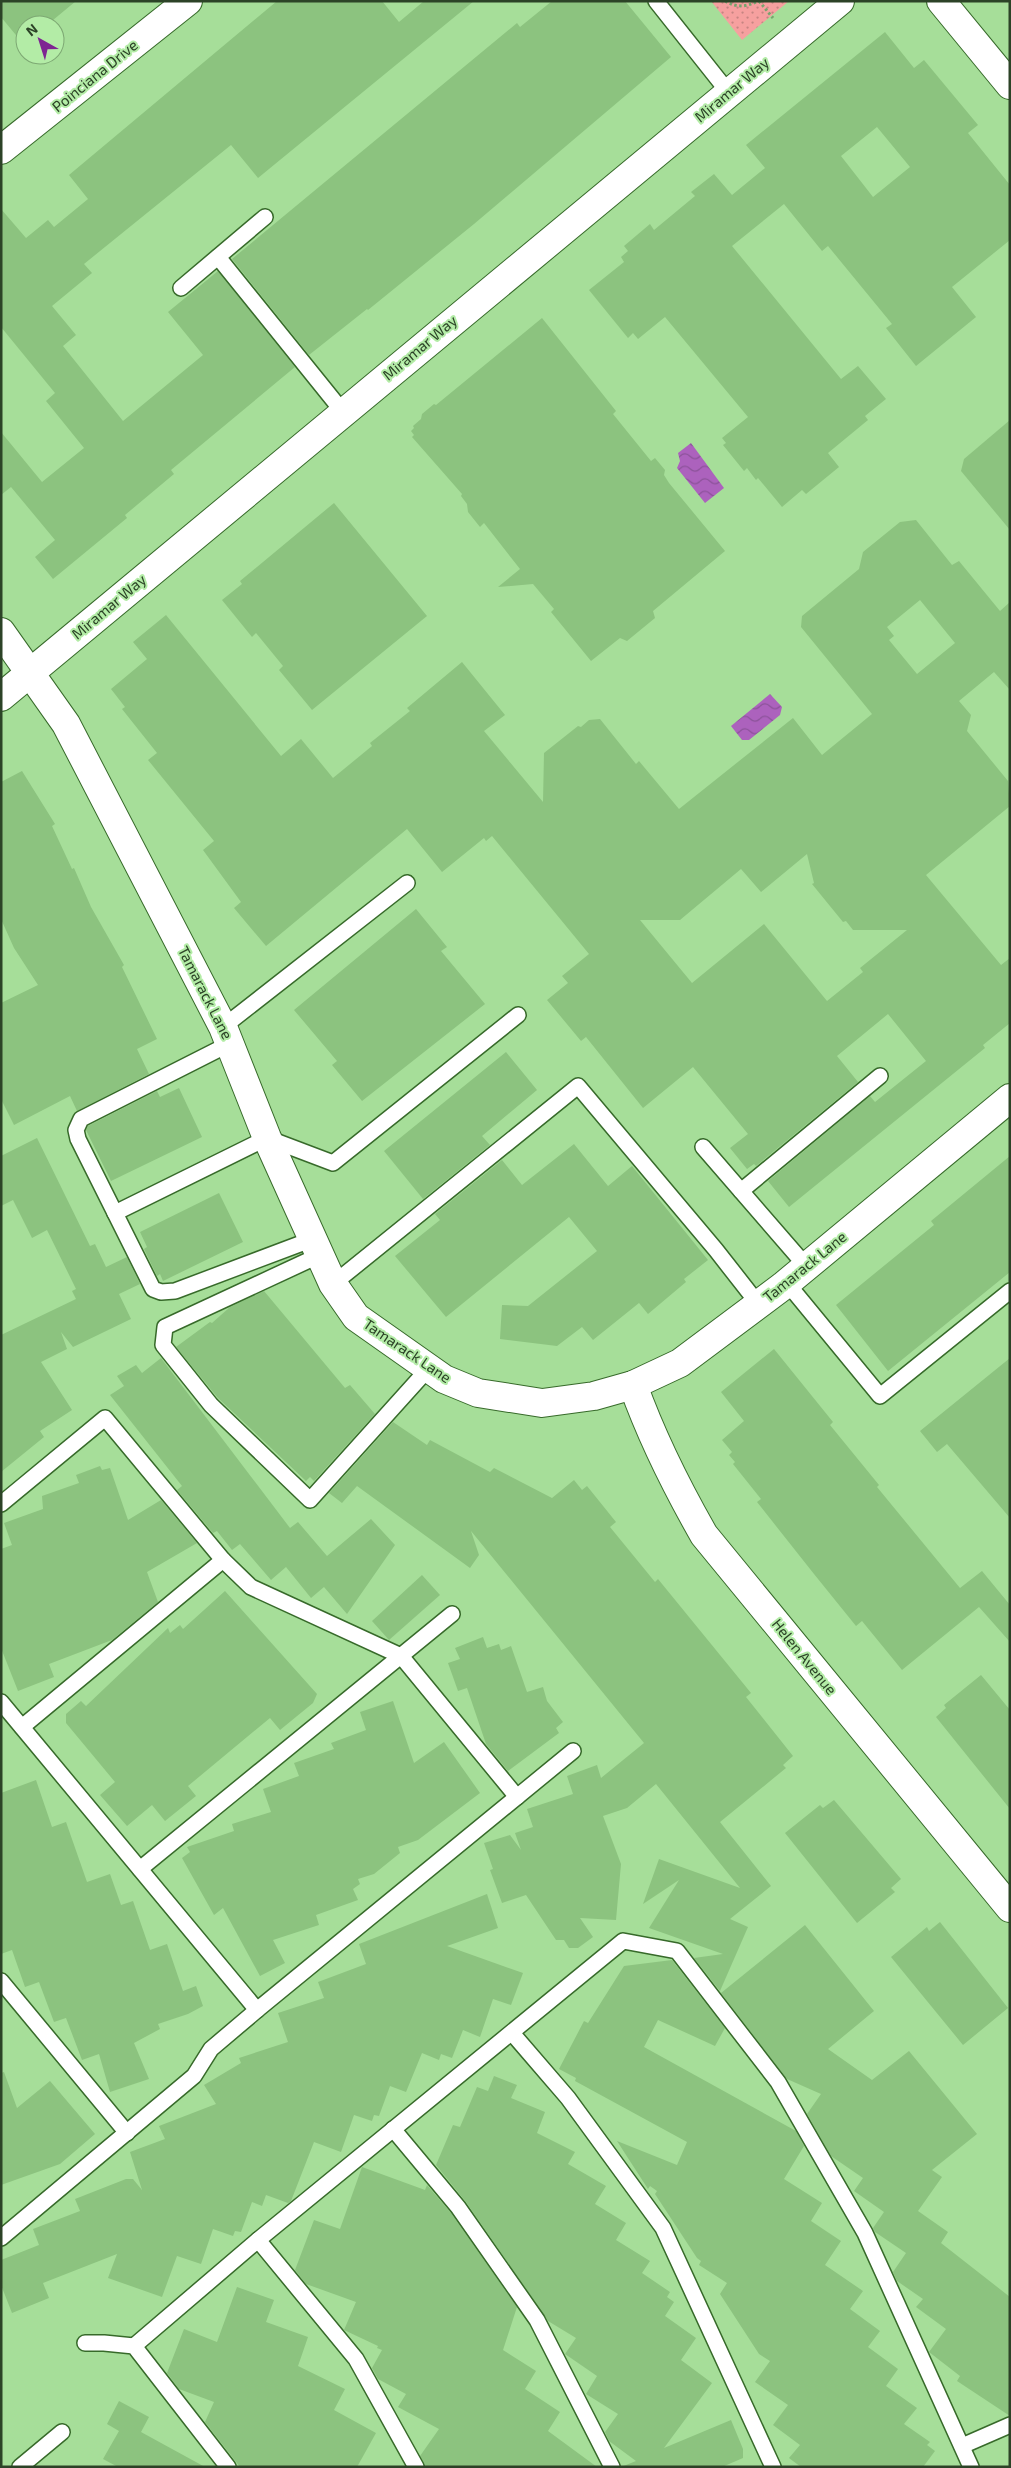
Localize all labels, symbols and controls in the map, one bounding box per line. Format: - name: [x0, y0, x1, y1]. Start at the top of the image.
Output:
- north arrow: [15, 15, 65, 65]
- text: N: [22, 20, 41, 39]
- street label: Poinciana Drive: [48, 35, 141, 115]
- street label: Miramar Way: [691, 53, 772, 126]
- street label: Miramar Way: [379, 311, 460, 384]
- street label: Miramar Way: [68, 570, 149, 643]
- street label: Tamarack Lane: [175, 943, 237, 1042]
- street label: Tamarack Lane: [759, 1227, 850, 1305]
- street label: Tamarack Lane: [360, 1314, 455, 1386]
- street label: Helen Avenue: [769, 1615, 841, 1698]

